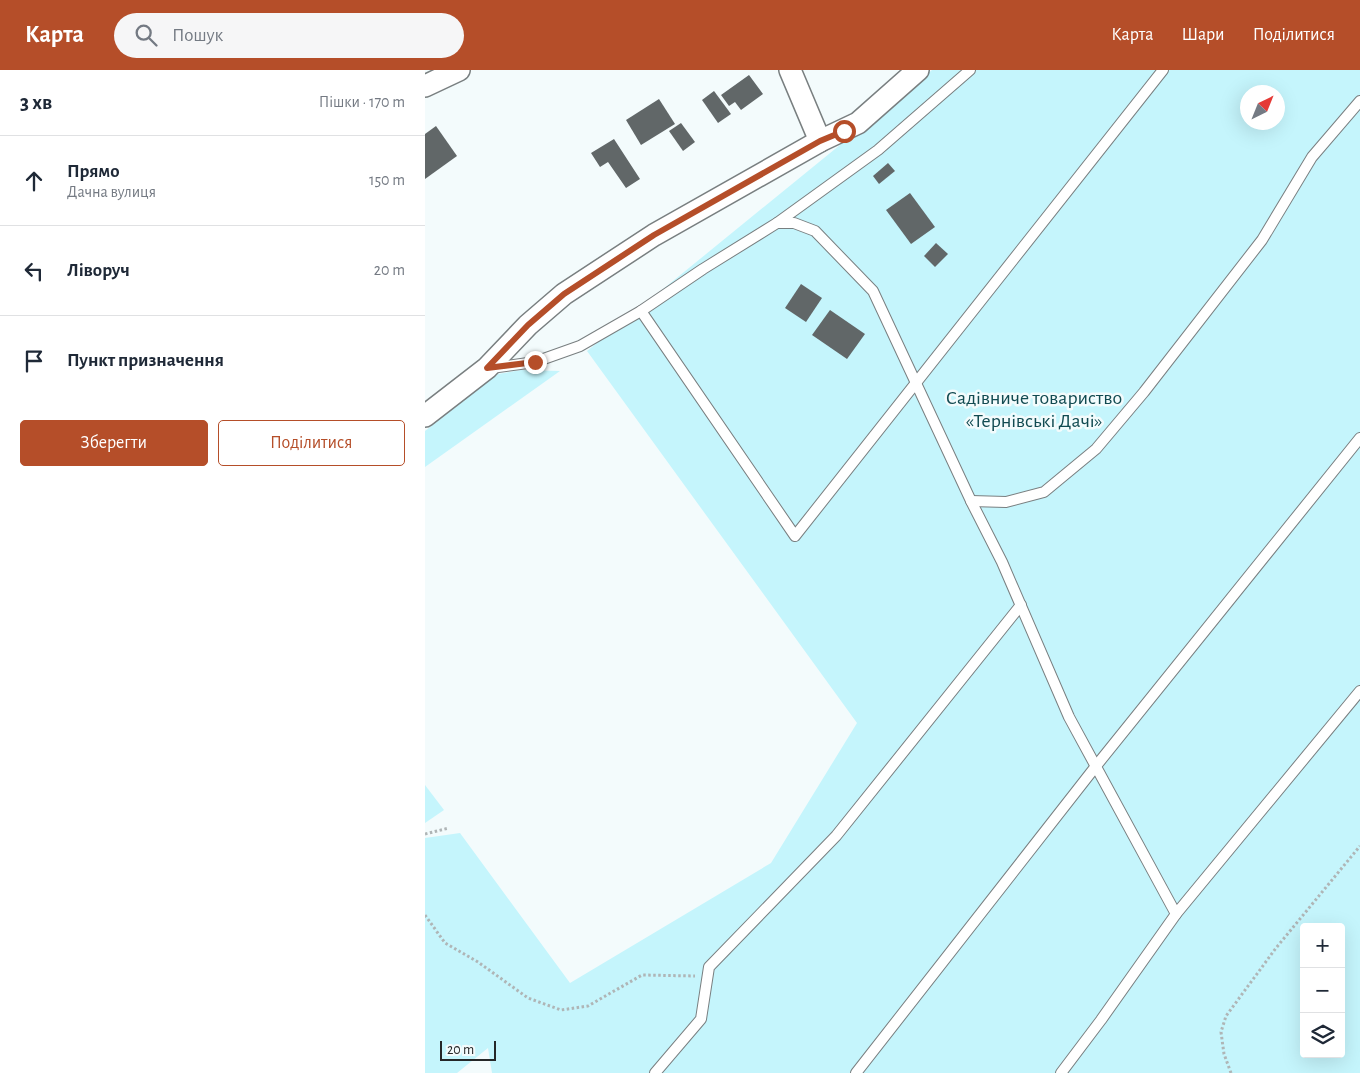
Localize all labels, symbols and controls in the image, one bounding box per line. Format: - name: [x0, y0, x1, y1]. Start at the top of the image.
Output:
- search box: [114, 13, 464, 58]
- icon: search: [132, 21, 160, 49]
- text: Карта: [25, 23, 84, 47]
- text: Пошук: [172, 26, 223, 45]
- text: Карта: [1111, 26, 1153, 44]
- text: Шари: [1181, 26, 1225, 44]
- text: Поділитися: [1253, 26, 1335, 44]
- north arrow: [1240, 85, 1285, 130]
- text: 3 хв: [20, 92, 52, 113]
- text: Пішки · 170 m: [319, 94, 405, 110]
- route start: [833, 120, 856, 143]
- text: Прямо: [67, 162, 120, 181]
- icon: ahead: [20, 167, 48, 195]
- text: 150 m: [369, 172, 405, 188]
- text: Дачна вулиця: [67, 184, 156, 200]
- icon: left: [20, 257, 48, 285]
- text: Ліворуч: [67, 261, 130, 280]
- text: 20 m: [374, 262, 405, 278]
- icon: arrive: [20, 347, 48, 375]
- text: Пункт призначення: [67, 351, 224, 370]
- route end: [524, 351, 547, 374]
- park label: Садівниче товариство «Тернівські Дачі»: [946, 388, 1122, 431]
- button: Зберегти: [20, 420, 208, 466]
- button: Поділитися: [218, 420, 405, 466]
- map controls: [1300, 923, 1345, 1058]
- button: +: [1300, 923, 1345, 968]
- button: −: [1300, 968, 1345, 1013]
- button: layers: [1300, 1013, 1345, 1058]
- scale bar: [440, 1038, 496, 1061]
- text: 20 m: [447, 1043, 474, 1057]

